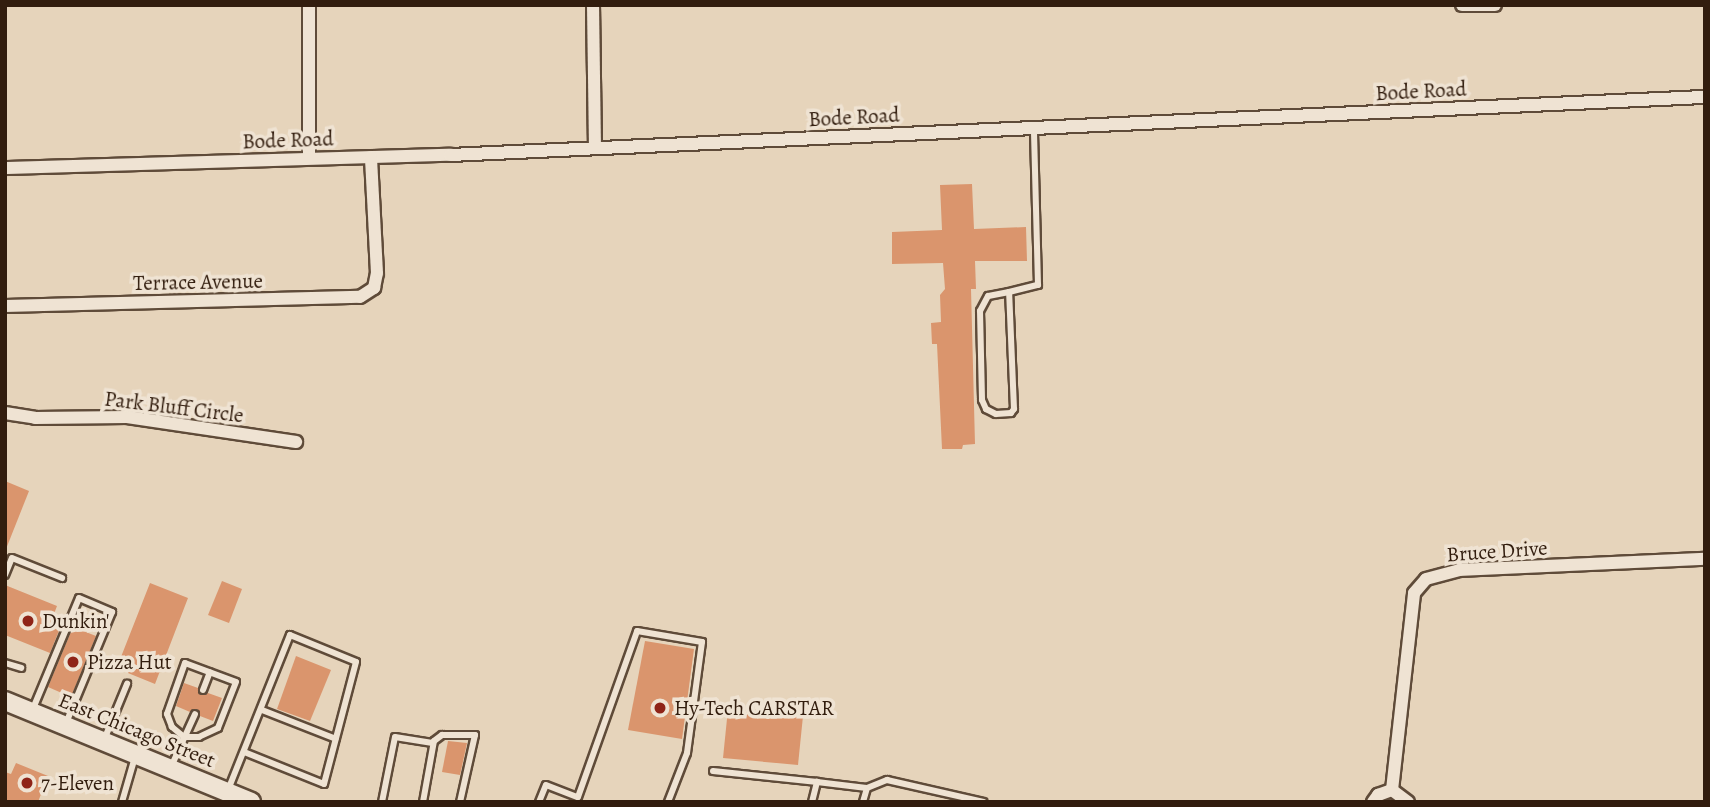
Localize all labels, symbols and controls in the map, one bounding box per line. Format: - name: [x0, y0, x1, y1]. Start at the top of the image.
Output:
- street label: Bode Road: [1375, 76, 1467, 106]
- street label: Bode Road: [808, 102, 900, 132]
- street label: Bode Road: [242, 126, 334, 154]
- street label: Terrace Avenue: [133, 268, 263, 296]
- street label: Park Bluff Circle: [103, 386, 245, 428]
- street label: Bruce Drive: [1446, 535, 1548, 567]
- place label: Dunkin': [42, 608, 110, 634]
- marker: Dunkin': [20, 613, 36, 629]
- place label: Pizza Hut: [87, 649, 172, 675]
- marker: Pizza Hut: [65, 654, 81, 670]
- street label: East Chicago Street: [55, 687, 219, 773]
- place label: Hy-Tech CARSTAR: [674, 695, 834, 721]
- marker: Hy-Tech CARSTAR: [652, 700, 668, 716]
- place label: 7-Eleven: [41, 770, 114, 796]
- marker: 7-Eleven: [19, 775, 35, 791]

